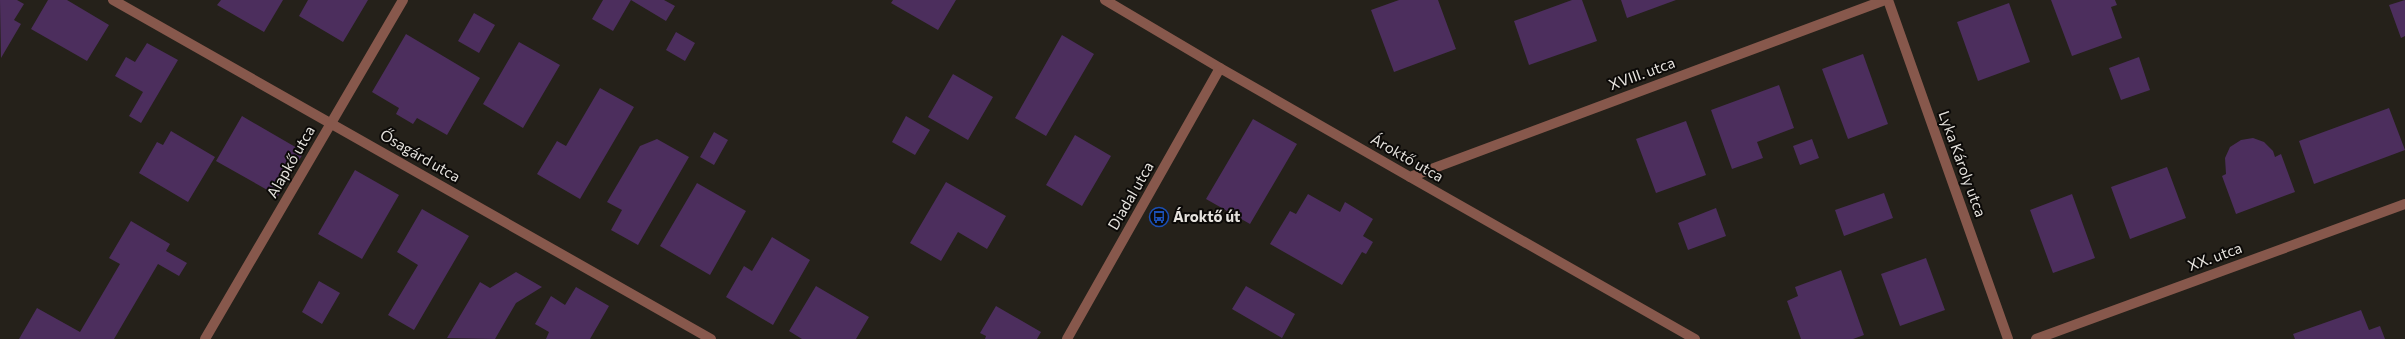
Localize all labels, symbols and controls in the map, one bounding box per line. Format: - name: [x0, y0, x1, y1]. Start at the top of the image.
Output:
- street label: XVIII. utca: [1606, 53, 1677, 93]
- street label: Lyka Károly utca: [1935, 108, 1990, 219]
- street label: Alapkő utca: [262, 122, 318, 201]
- street label: Ősagárd utca: [377, 124, 464, 185]
- street label: Ároktő utca: [1368, 128, 1447, 185]
- street label: Diadal utca: [1103, 158, 1157, 233]
- bus stop icon: Ároktő út: [1148, 206, 1170, 228]
- place label: Ároktő út: [1173, 207, 1240, 225]
- street label: XX. utca: [2185, 238, 2244, 274]

